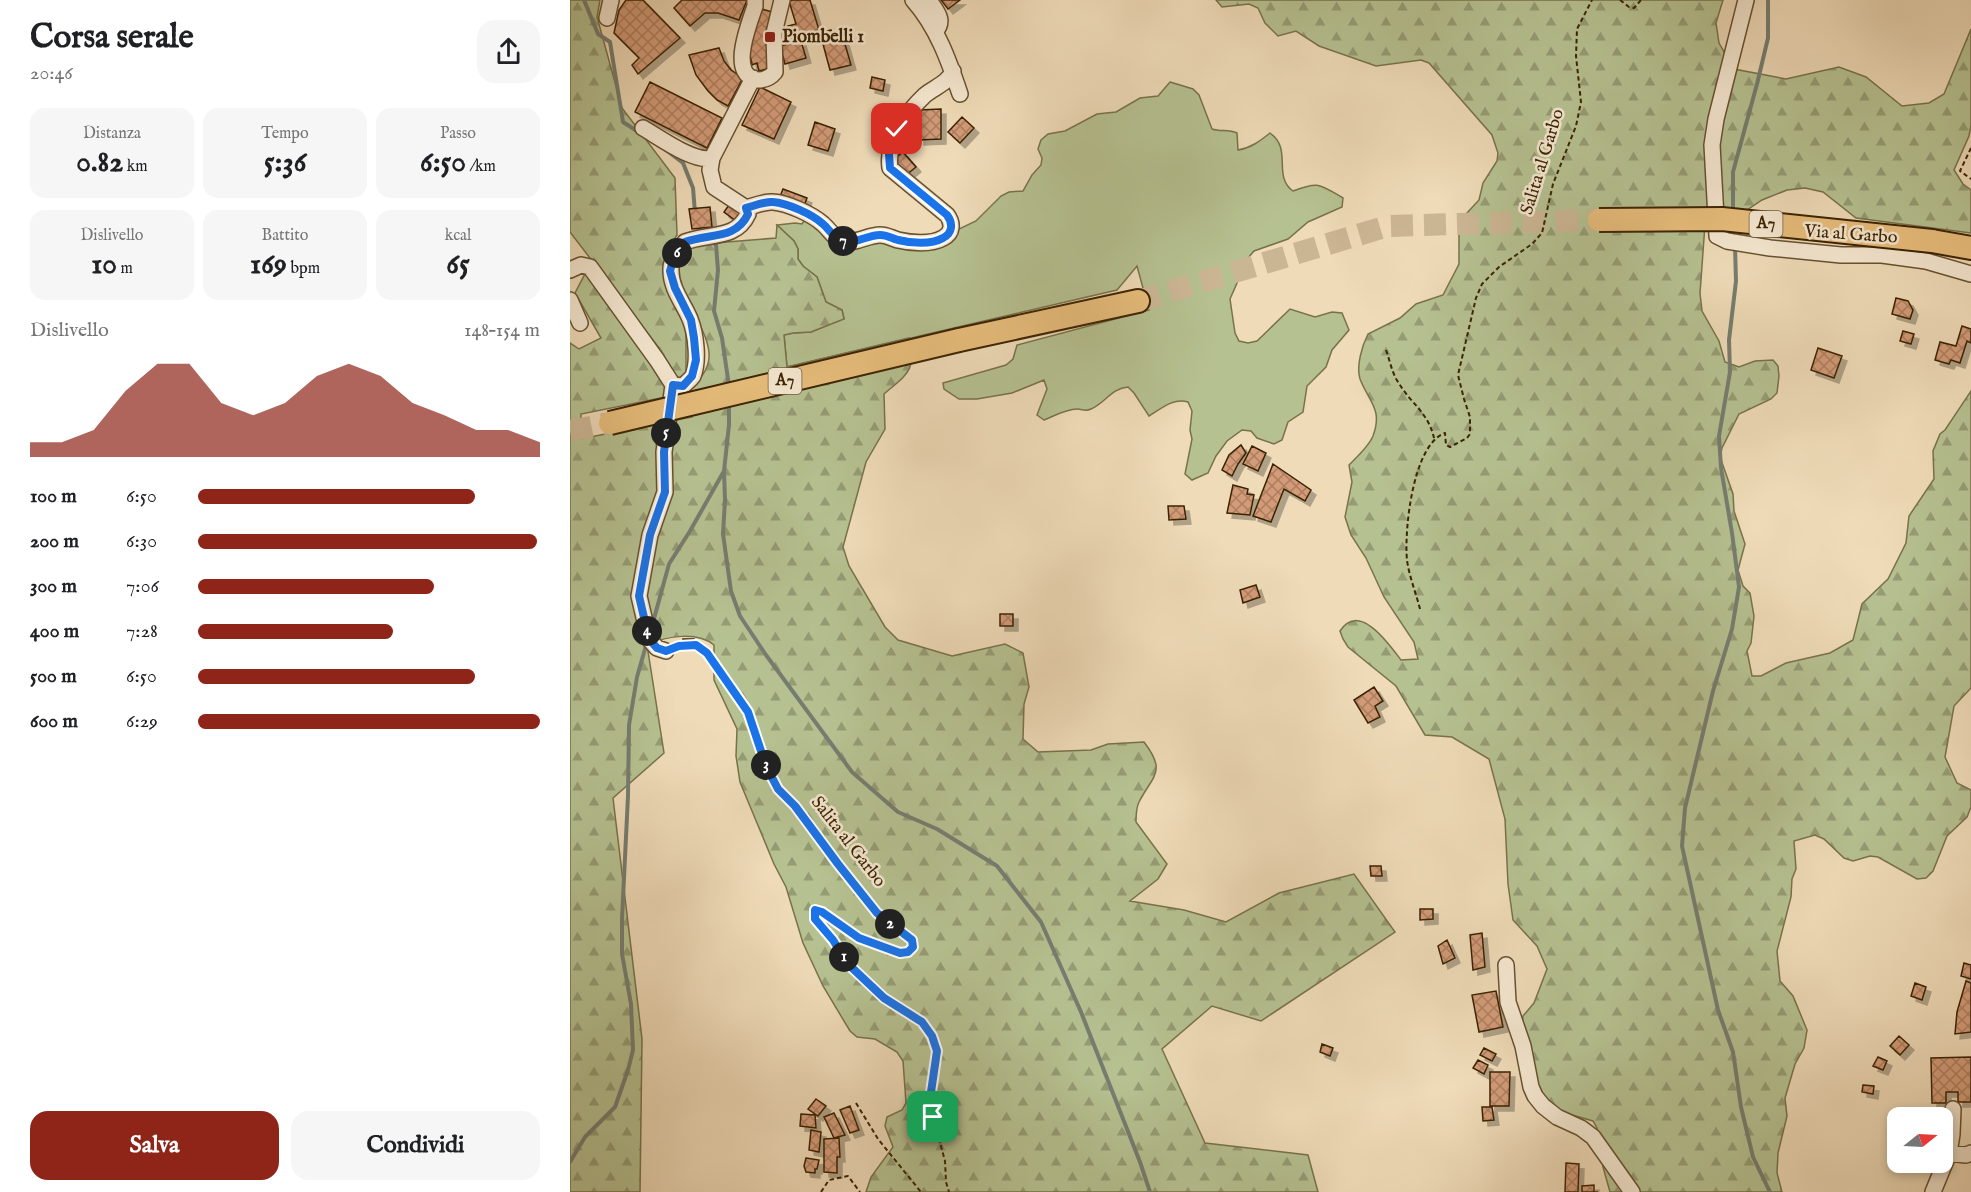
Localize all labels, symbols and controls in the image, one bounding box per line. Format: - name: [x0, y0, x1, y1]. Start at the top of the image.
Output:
- text: Corsa serale: [30, 17, 194, 59]
- button: share: [477, 20, 540, 83]
- place label: Piombelli 1: [782, 26, 864, 49]
- marker: Piombelli 1: [763, 30, 777, 44]
- text: 20:46: [30, 61, 73, 86]
- pin: [871, 103, 922, 154]
- street label: Salita al Garbo: [1516, 106, 1570, 218]
- icon: check: [880, 112, 913, 145]
- text: Distanza: [83, 124, 141, 144]
- text: Tempo: [261, 124, 309, 144]
- text: Passo: [440, 124, 476, 144]
- text: 0.82: [76, 144, 123, 182]
- text: 5:36: [264, 144, 306, 182]
- text: 6:50: [420, 144, 466, 182]
- text: km: [123, 157, 148, 177]
- text: /km: [466, 157, 496, 177]
- road number: A7: [1750, 211, 1782, 237]
- street label: Via al Garbo: [1803, 220, 1898, 250]
- text: Dislivello: [81, 226, 143, 246]
- text: Battito: [262, 226, 308, 246]
- text: kcal: [445, 226, 471, 246]
- pin: 7: [828, 226, 858, 256]
- text: 7: [839, 231, 847, 251]
- pin: 6: [662, 238, 692, 268]
- text: 6: [674, 243, 680, 263]
- text: 10: [91, 246, 117, 284]
- text: 169: [250, 246, 287, 284]
- text: 65: [446, 246, 470, 284]
- text: m: [117, 259, 133, 279]
- text: bpm: [287, 259, 320, 279]
- text: Dislivello: [30, 318, 109, 343]
- text: 148–154 m: [464, 318, 540, 343]
- road number: A7: [768, 368, 802, 394]
- pin: 5: [651, 418, 681, 448]
- text: 5: [663, 423, 669, 443]
- text: 100 m: [30, 484, 77, 509]
- text: 6:50: [126, 484, 157, 509]
- text: 200 m: [30, 529, 79, 554]
- text: 6:30: [126, 529, 157, 554]
- text: 300 m: [30, 574, 77, 599]
- text: 7:06: [126, 574, 159, 599]
- pin: 4: [632, 616, 662, 646]
- text: 400 m: [30, 619, 79, 644]
- text: 7:28: [126, 619, 158, 644]
- text: 4: [643, 621, 651, 641]
- text: 500 m: [30, 664, 77, 689]
- text: 6:50: [126, 664, 157, 689]
- text: 600 m: [30, 709, 78, 734]
- text: 6:29: [126, 709, 158, 734]
- pin: 3: [751, 750, 781, 780]
- text: 3: [763, 755, 769, 775]
- street label: Salita al Garbo: [805, 792, 891, 892]
- pin: 2: [875, 909, 905, 939]
- text: 2: [886, 914, 894, 934]
- pin: 1: [829, 942, 859, 972]
- text: 1: [841, 947, 847, 967]
- pin: [907, 1091, 958, 1142]
- icon: arrive: [916, 1100, 949, 1133]
- north arrow: [1887, 1107, 1953, 1173]
- map controls: [1887, 1107, 1953, 1173]
- button: Salva: [30, 1111, 279, 1180]
- button: Condividi: [291, 1111, 540, 1180]

